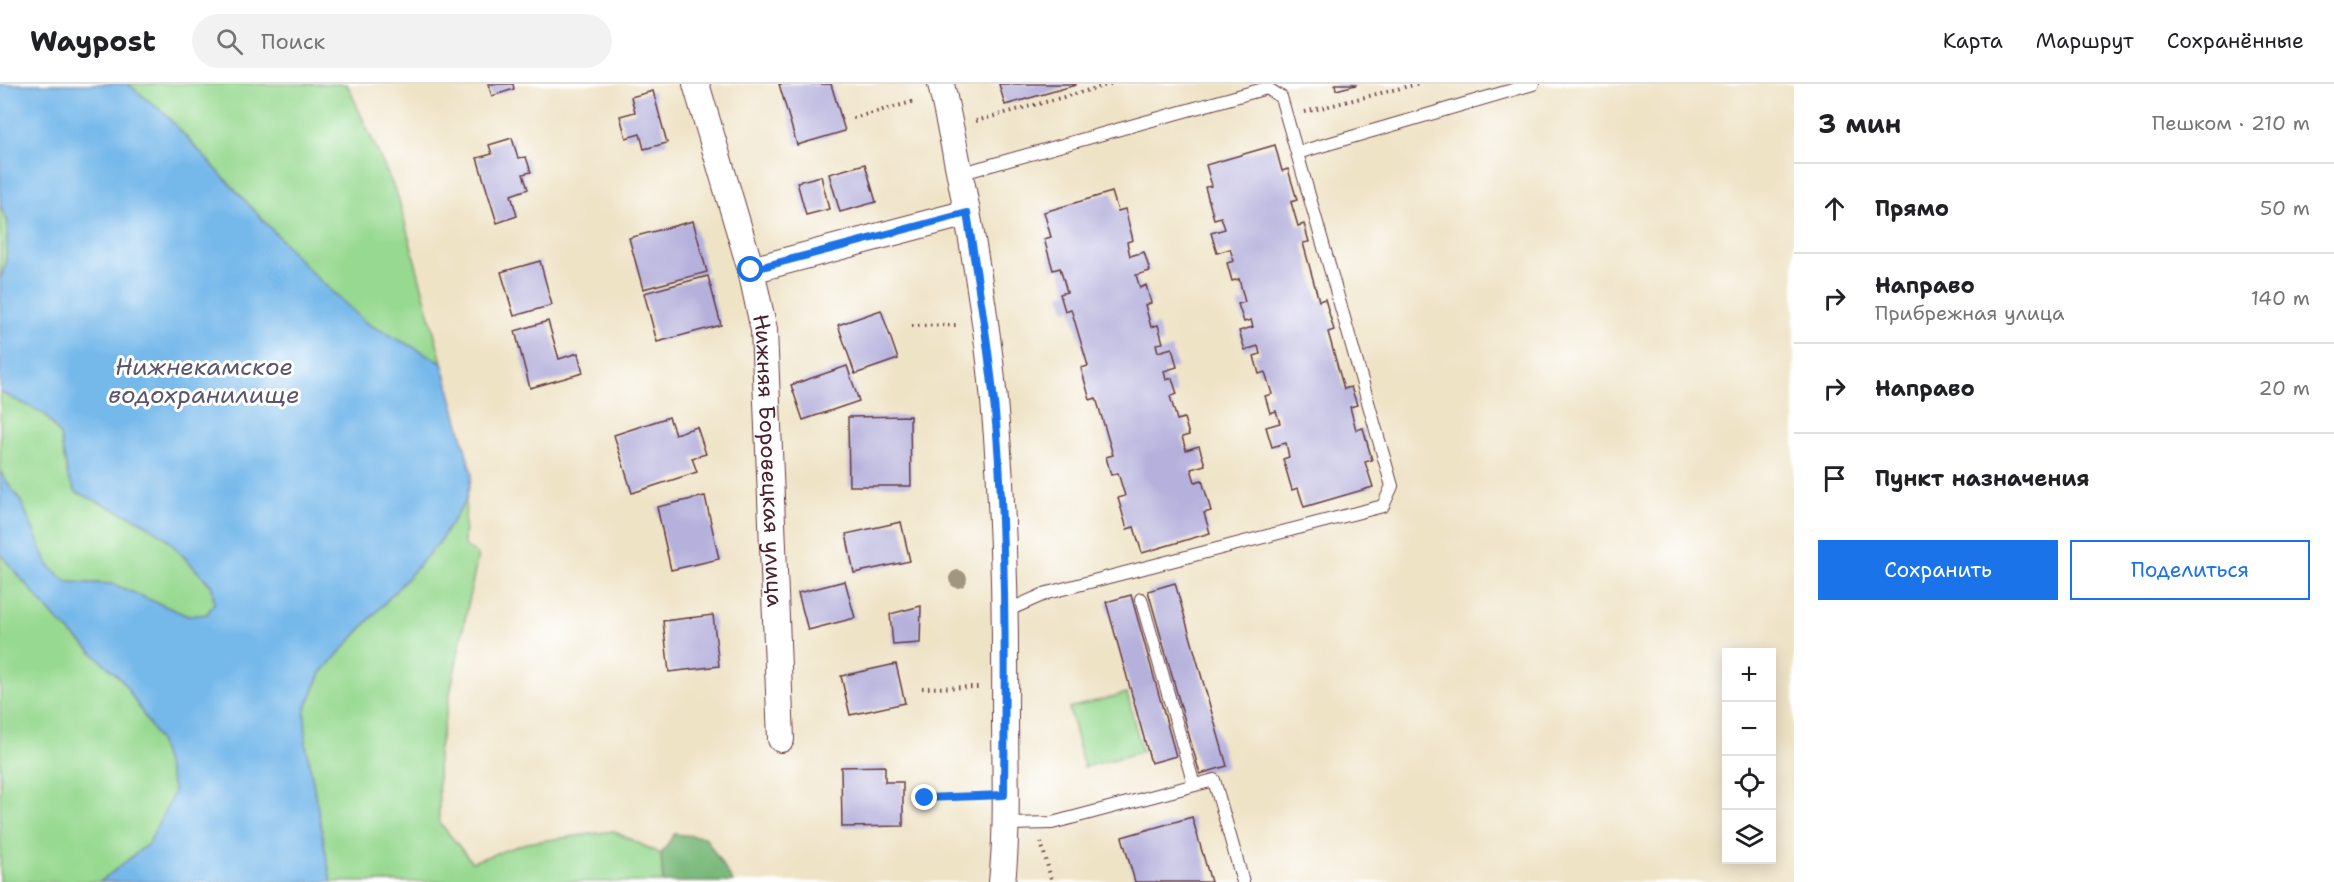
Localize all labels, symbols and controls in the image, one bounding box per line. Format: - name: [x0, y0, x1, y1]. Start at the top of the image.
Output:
- search box: [192, 14, 612, 68]
- text: Waypost: [30, 22, 156, 60]
- icon: search: [213, 25, 246, 58]
- text: Поиск: [261, 27, 325, 56]
- text: Карта: [1943, 27, 2003, 55]
- text: Маршрут: [2036, 27, 2134, 55]
- text: Сохранённые: [2167, 27, 2304, 55]
- text: 3 мин: [1818, 106, 1901, 141]
- text: Пешком · 210 m: [2152, 110, 2310, 136]
- icon: ahead: [1818, 192, 1851, 225]
- text: Прямо: [1875, 194, 1949, 223]
- text: 50 m: [2260, 195, 2310, 221]
- route start: [737, 256, 763, 282]
- text: Направо: [1875, 271, 1975, 300]
- icon: right: [1818, 282, 1851, 315]
- text: 140 m: [2251, 285, 2310, 311]
- text: Прибрежная улица: [1875, 300, 2065, 326]
- street label: Нижняя Боровецкая улица: [746, 311, 790, 608]
- water label: Нижнекамское водохранилище: [108, 351, 300, 411]
- icon: right: [1818, 372, 1851, 405]
- text: Направо: [1875, 374, 1975, 403]
- text: 20 m: [2259, 375, 2310, 401]
- icon: arrive: [1818, 462, 1851, 495]
- text: Пункт назначения: [1875, 464, 2089, 493]
- button: Сохранить: [1818, 540, 2058, 600]
- button: Поделиться: [2070, 540, 2310, 600]
- map controls: [1722, 648, 1776, 864]
- button: +: [1722, 648, 1776, 702]
- button: −: [1722, 702, 1776, 756]
- button: locate: [1722, 756, 1776, 810]
- route end: [911, 784, 937, 810]
- button: layers: [1722, 810, 1776, 864]

